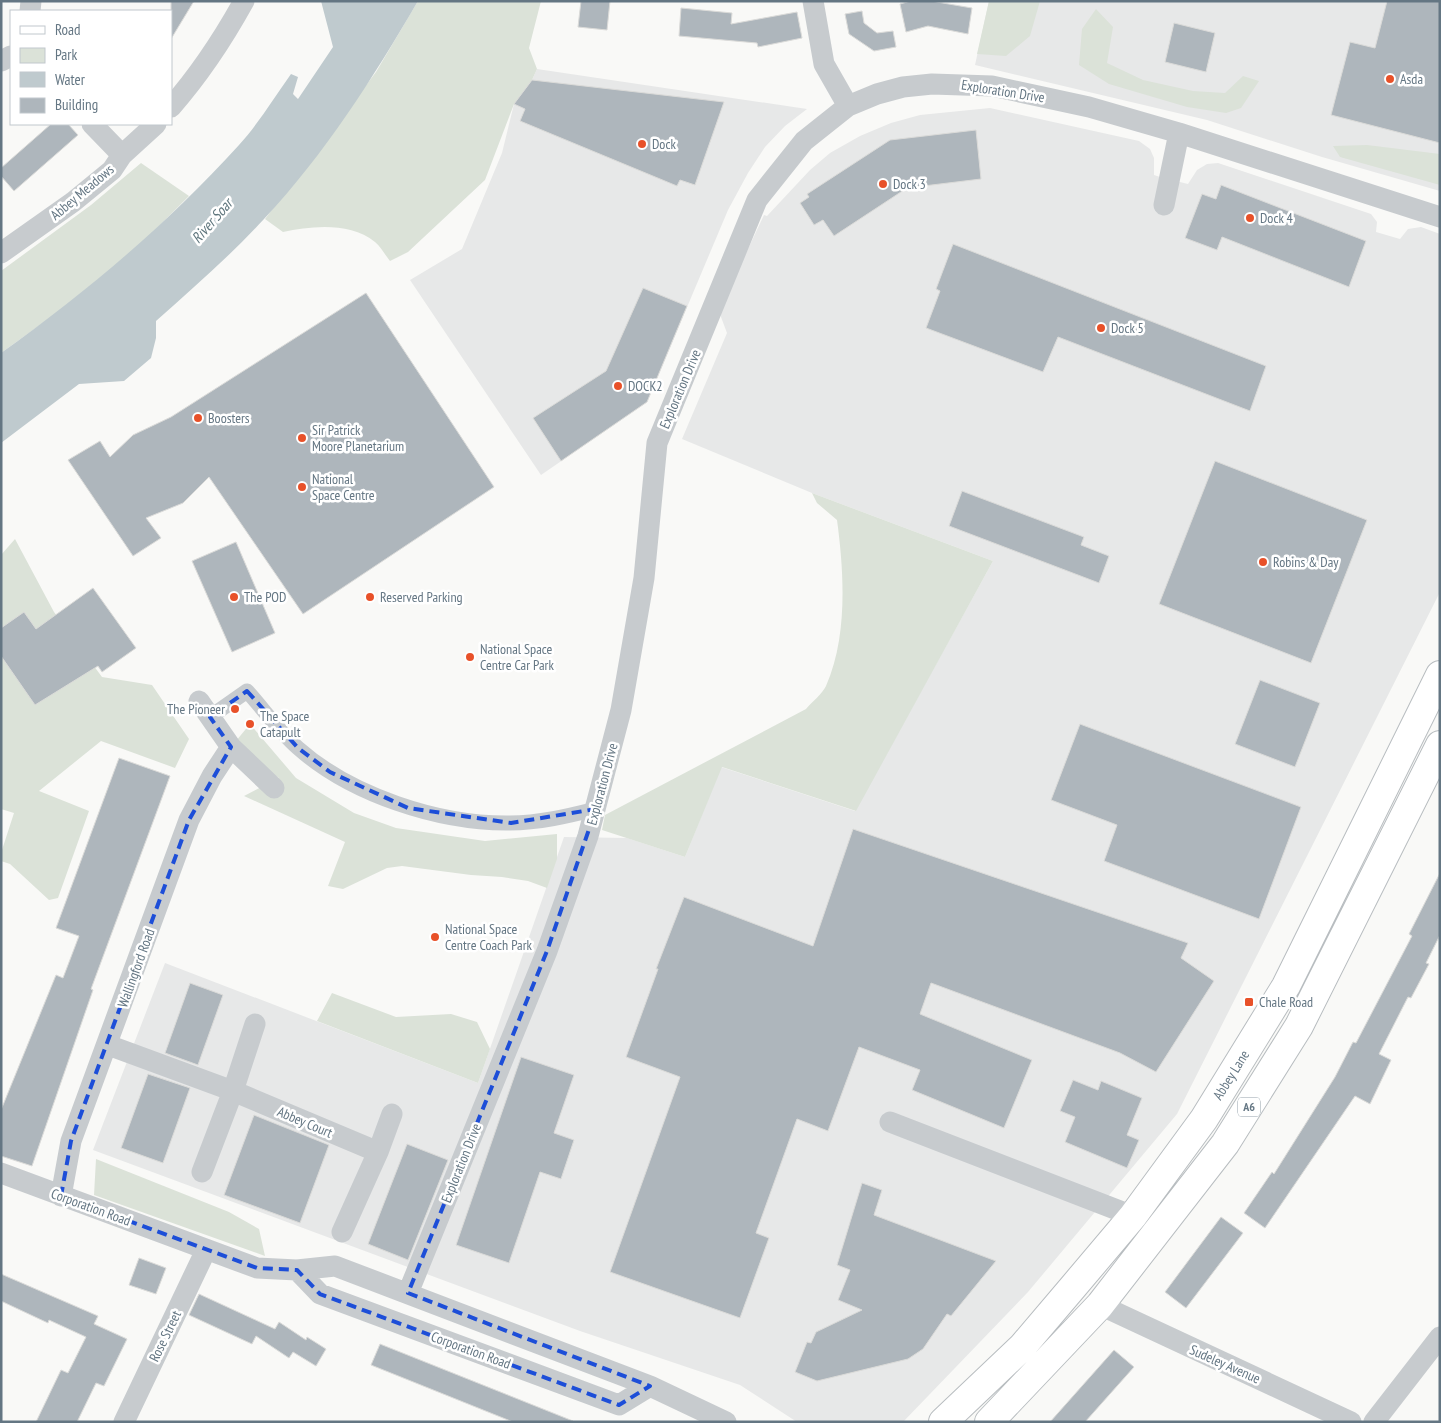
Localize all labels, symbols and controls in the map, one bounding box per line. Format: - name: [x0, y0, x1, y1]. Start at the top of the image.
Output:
- legend: [10, 10, 172, 125]
- text: Road: [55, 20, 81, 39]
- text: Park: [55, 45, 77, 64]
- text: Water: [55, 70, 86, 89]
- place label: Asda: [1400, 70, 1423, 88]
- marker: Asda: [1384, 73, 1396, 85]
- street label: Exploration Drive: [960, 76, 1046, 107]
- text: Building: [55, 95, 98, 114]
- place label: Dock: [652, 135, 676, 153]
- marker: Dock: [636, 138, 648, 150]
- street label: Abbey Meadows: [47, 160, 118, 224]
- place label: Dock 3: [893, 175, 926, 193]
- marker: Dock 3: [877, 178, 889, 190]
- water label: River Soar: [187, 193, 237, 247]
- place label: Dock 4: [1260, 209, 1293, 227]
- marker: Dock 4: [1244, 212, 1256, 224]
- place label: Dock 5: [1111, 319, 1144, 337]
- marker: Dock 5: [1095, 322, 1107, 334]
- street label: Exploration Drive: [655, 347, 705, 431]
- place label: DOCK2: [628, 377, 663, 395]
- marker: DOCK2: [612, 380, 624, 392]
- place label: Boosters: [208, 409, 250, 427]
- marker: Boosters: [192, 412, 204, 424]
- place label: Sir Patrick Moore Planetarium: [312, 421, 404, 455]
- marker: Sir Patrick Moore Planetarium: [296, 432, 308, 444]
- place label: National Space Centre: [312, 470, 375, 504]
- marker: National Space Centre: [296, 481, 308, 493]
- place label: Robins & Day: [1273, 553, 1339, 571]
- marker: Robins & Day: [1257, 556, 1269, 568]
- place label: The POD: [244, 588, 286, 606]
- place label: Reserved Parking: [380, 588, 463, 606]
- marker: The POD: [228, 591, 240, 603]
- marker: Reserved Parking: [364, 591, 376, 603]
- place label: National Space Centre Car Park: [480, 640, 554, 674]
- marker: National Space Centre Car Park: [464, 651, 476, 663]
- place label: The Pioneer: [167, 700, 225, 718]
- marker: The Pioneer: [229, 703, 241, 715]
- place label: The Space Catapult: [260, 707, 310, 741]
- marker: The Space Catapult: [244, 718, 256, 730]
- street label: Exploration Drive: [582, 741, 622, 827]
- place label: National Space Centre Coach Park: [445, 920, 533, 954]
- street label: Wallingford Road: [113, 926, 159, 1010]
- marker: National Space Centre Coach Park: [429, 931, 441, 943]
- place label: Chale Road: [1259, 993, 1313, 1011]
- marker: Chale Road: [1243, 996, 1255, 1008]
- street label: Abbey Lane: [1209, 1047, 1253, 1103]
- road number: A6: [1238, 1098, 1260, 1116]
- street label: Abbey Court: [275, 1102, 335, 1142]
- street label: Exploration Drive: [437, 1120, 485, 1205]
- street label: Corporation Road: [49, 1184, 133, 1230]
- street label: Rose Street: [145, 1307, 185, 1365]
- street label: Corporation Road: [429, 1327, 513, 1373]
- street label: Sudeley Avenue: [1187, 1340, 1263, 1388]

